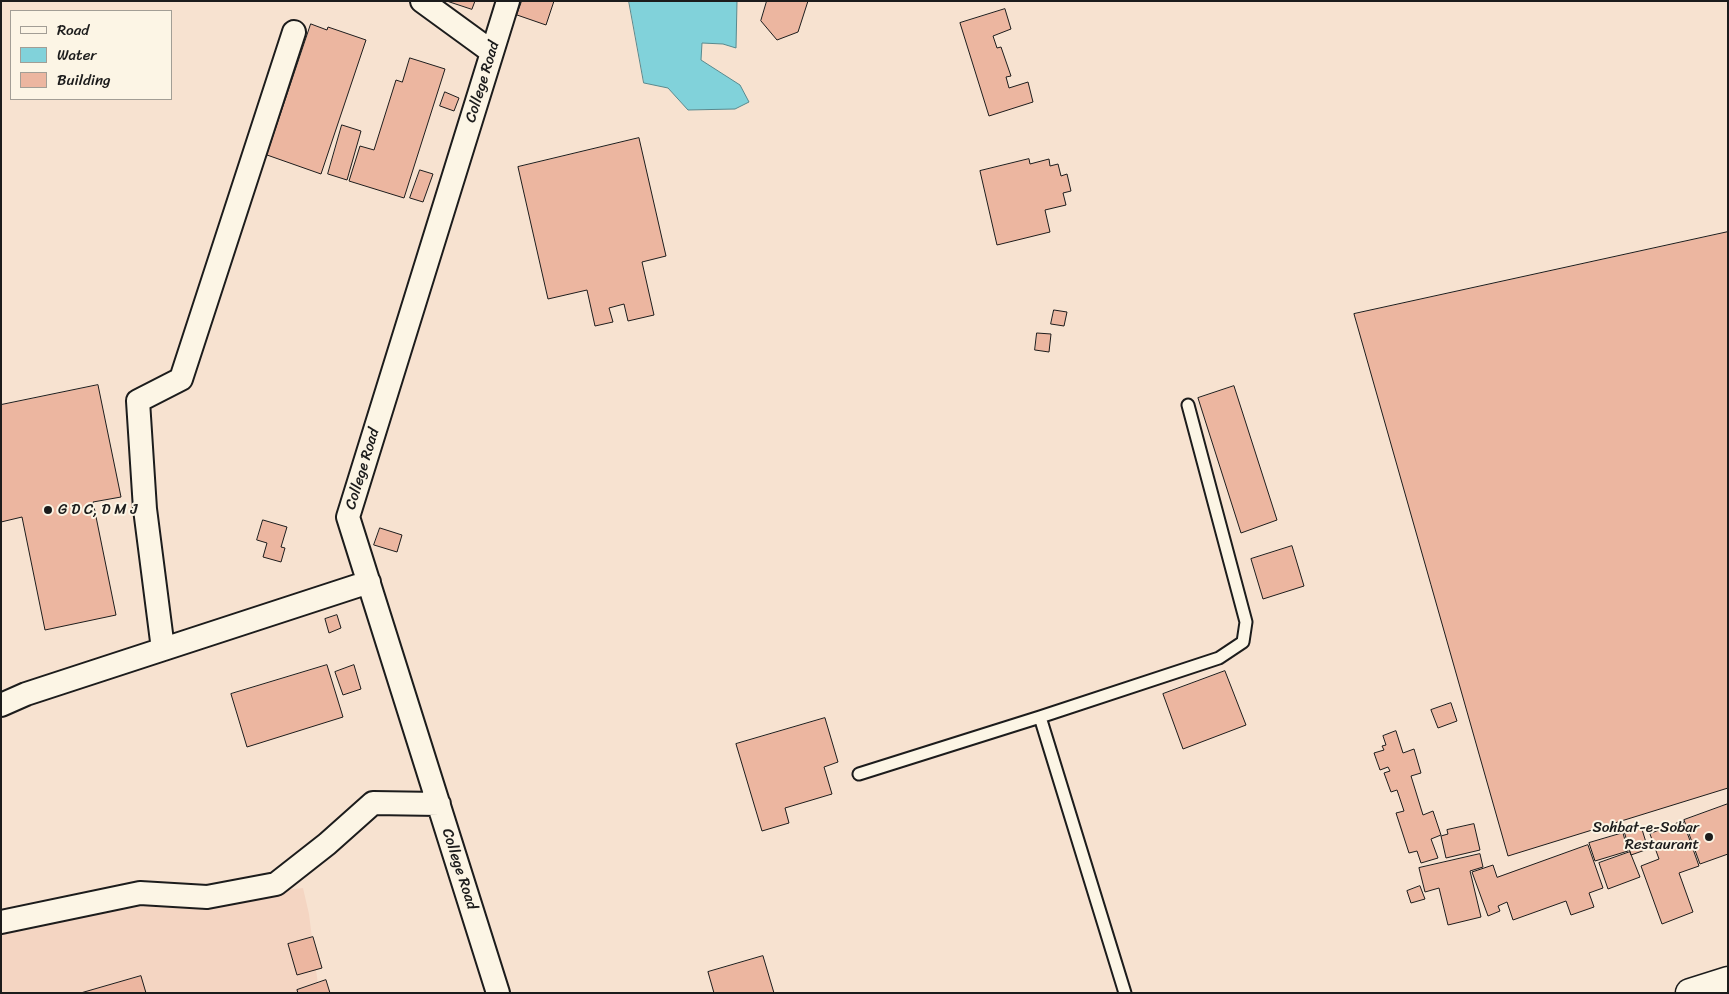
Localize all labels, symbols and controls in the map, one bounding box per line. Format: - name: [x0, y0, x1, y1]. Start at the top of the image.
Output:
- legend: [10, 10, 172, 100]
- text: Road: [57, 17, 89, 43]
- street label: College Road: [462, 39, 504, 125]
- text: Water: [57, 42, 97, 68]
- text: Building: [57, 67, 111, 93]
- street label: College Road: [342, 426, 384, 512]
- place label: G D C, D M J: [58, 501, 137, 519]
- marker: G D C, D M J: [42, 504, 54, 516]
- place label: Sohbat-e-Sobar Restaurant: [1592, 819, 1699, 854]
- street label: College Road: [437, 826, 481, 912]
- marker: Sohbat-e-Sobar Restaurant: [1703, 831, 1715, 843]

